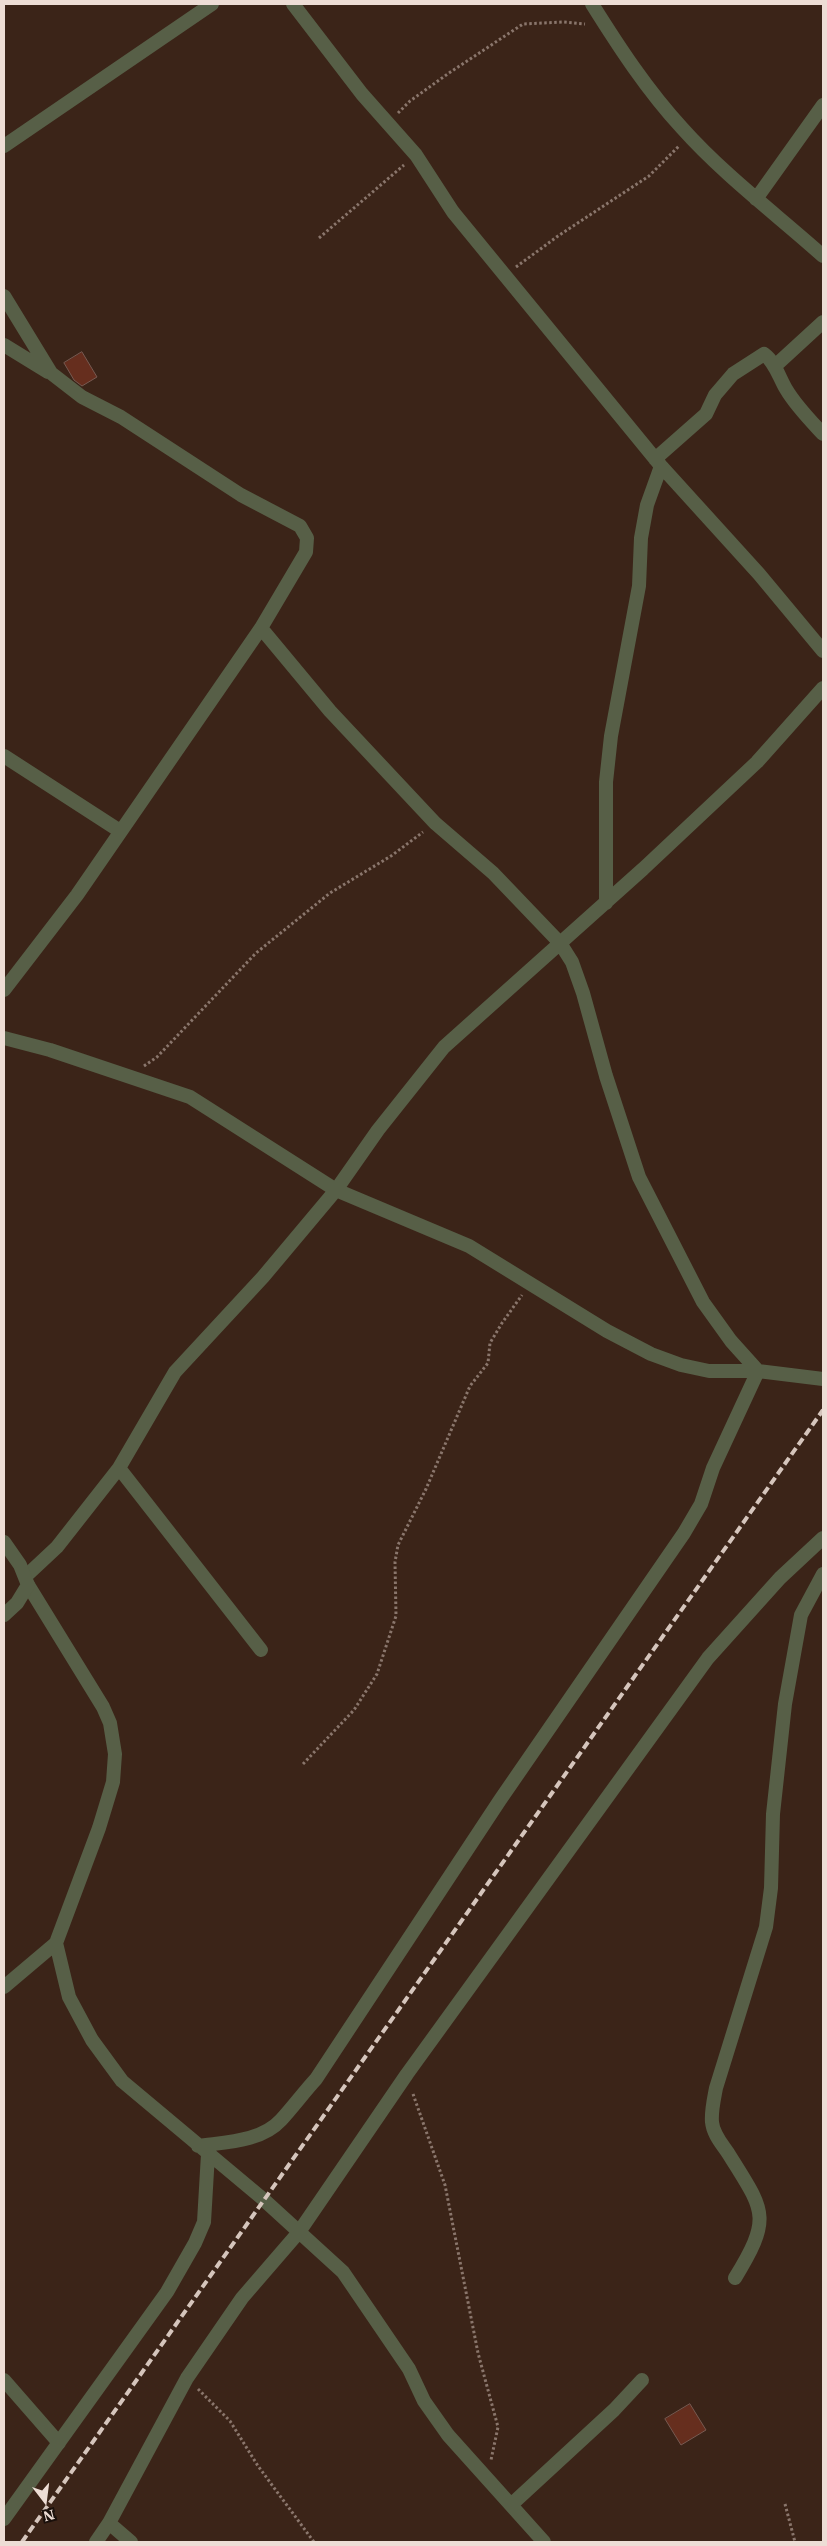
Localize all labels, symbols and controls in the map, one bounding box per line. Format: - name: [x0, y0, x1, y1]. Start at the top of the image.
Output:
- north arrow: [20, 2476, 70, 2526]
- text: N: [41, 2505, 57, 2526]

